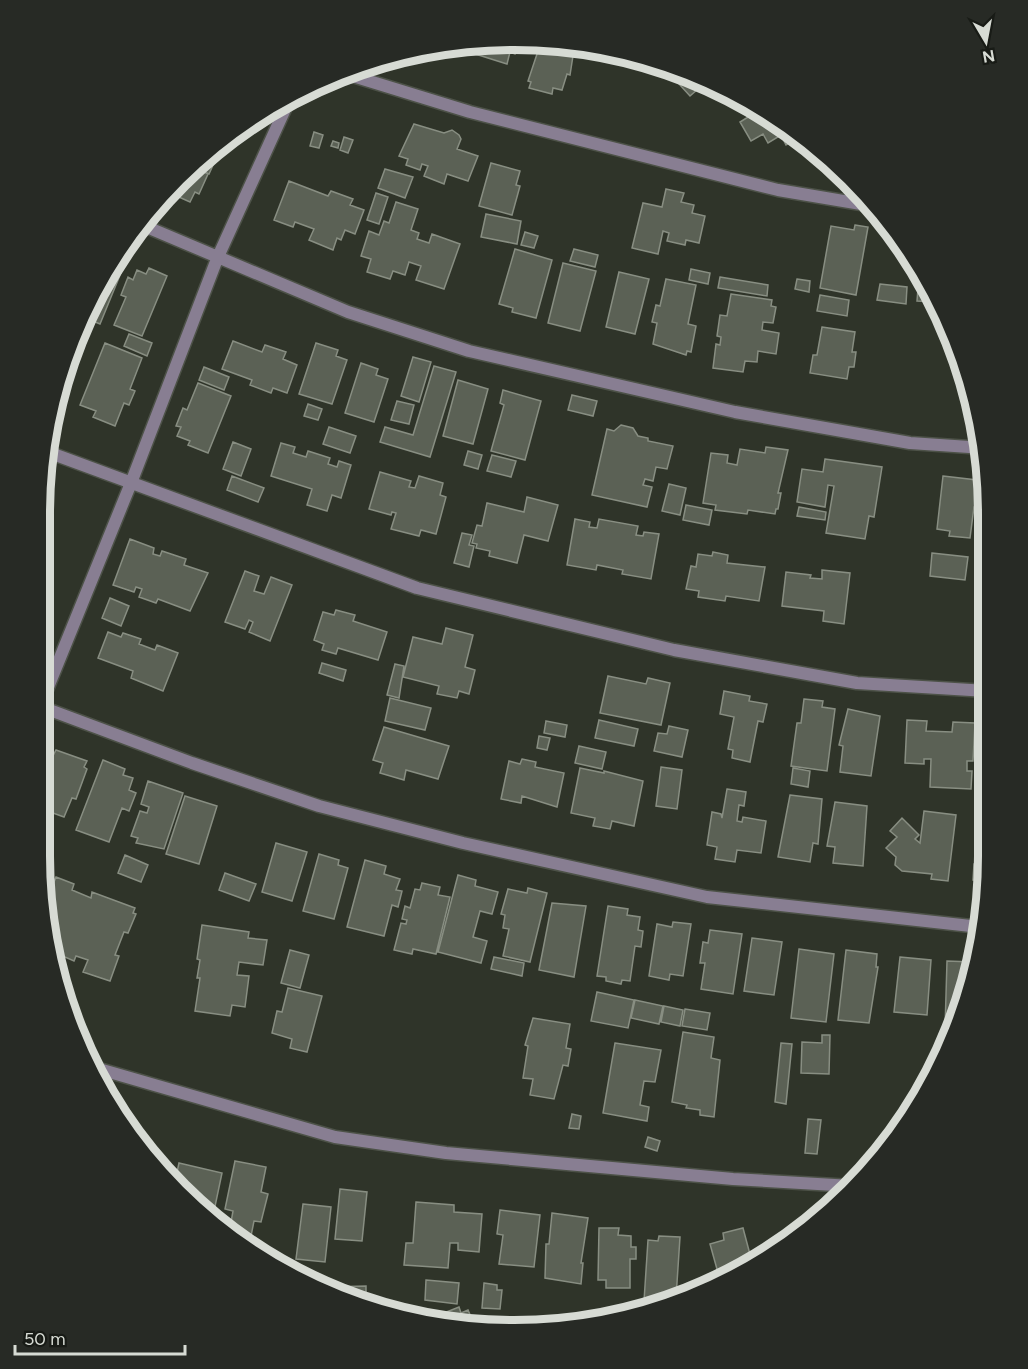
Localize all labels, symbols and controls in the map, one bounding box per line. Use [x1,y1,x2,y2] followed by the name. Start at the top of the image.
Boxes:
[956,12,1016,72] north arrow
[981,46,996,67] text: N
[15,1318,184,1356] scale bar
[24,1328,66,1350] text: 50 m

